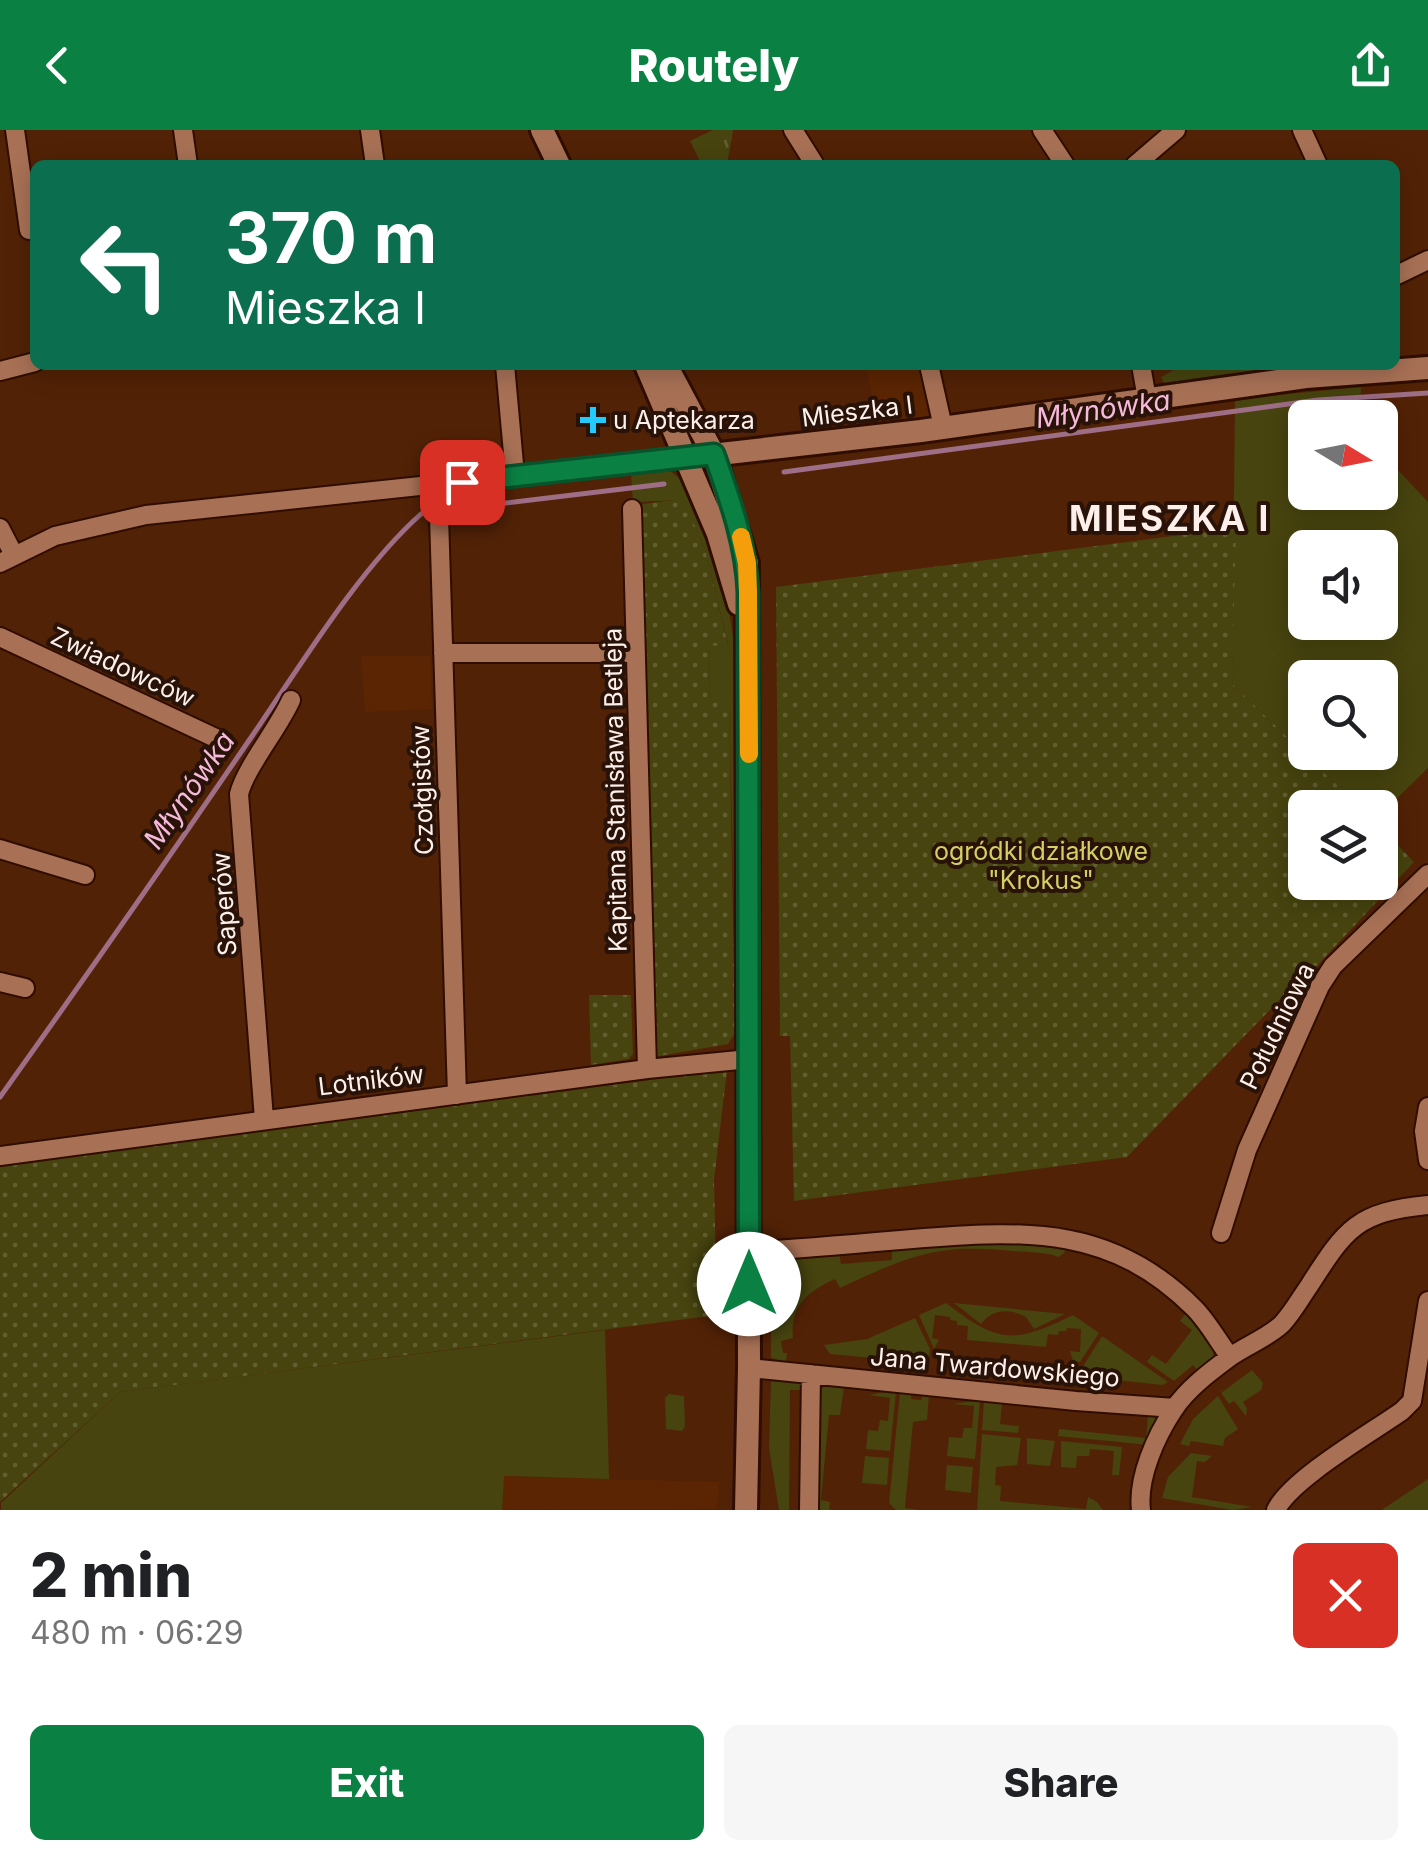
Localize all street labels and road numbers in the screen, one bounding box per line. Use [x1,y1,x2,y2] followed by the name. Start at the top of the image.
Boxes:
[800,389,914,433] street label: Mieszka I
[46,621,200,713] street label: Zwiadowców
[597,628,633,952] street label: Kapitana Stanisława Betleja
[405,724,439,856] street label: Czołgistów
[205,851,243,957] street label: Saperów
[1234,958,1320,1094] street label: Południowa
[316,1059,426,1101] street label: Lotników
[869,1341,1121,1393] street label: Jana Twardowskiego

